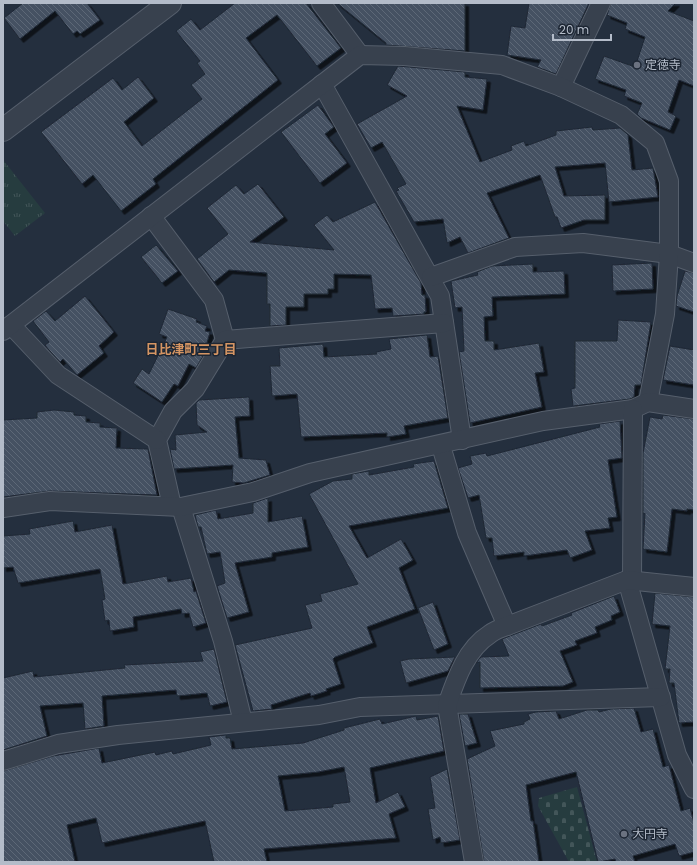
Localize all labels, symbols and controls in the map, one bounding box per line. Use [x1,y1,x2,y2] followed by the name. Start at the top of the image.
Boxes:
[553,16,611,42] scale bar
[559,21,589,38] text: 20 m
[645,56,681,73] place label: 定徳寺
[632,60,642,70] marker: 定徳寺
[145,340,237,359] district label: 日比津町三丁目
[632,825,668,842] place label: 大円寺
[619,829,629,839] marker: 大円寺

